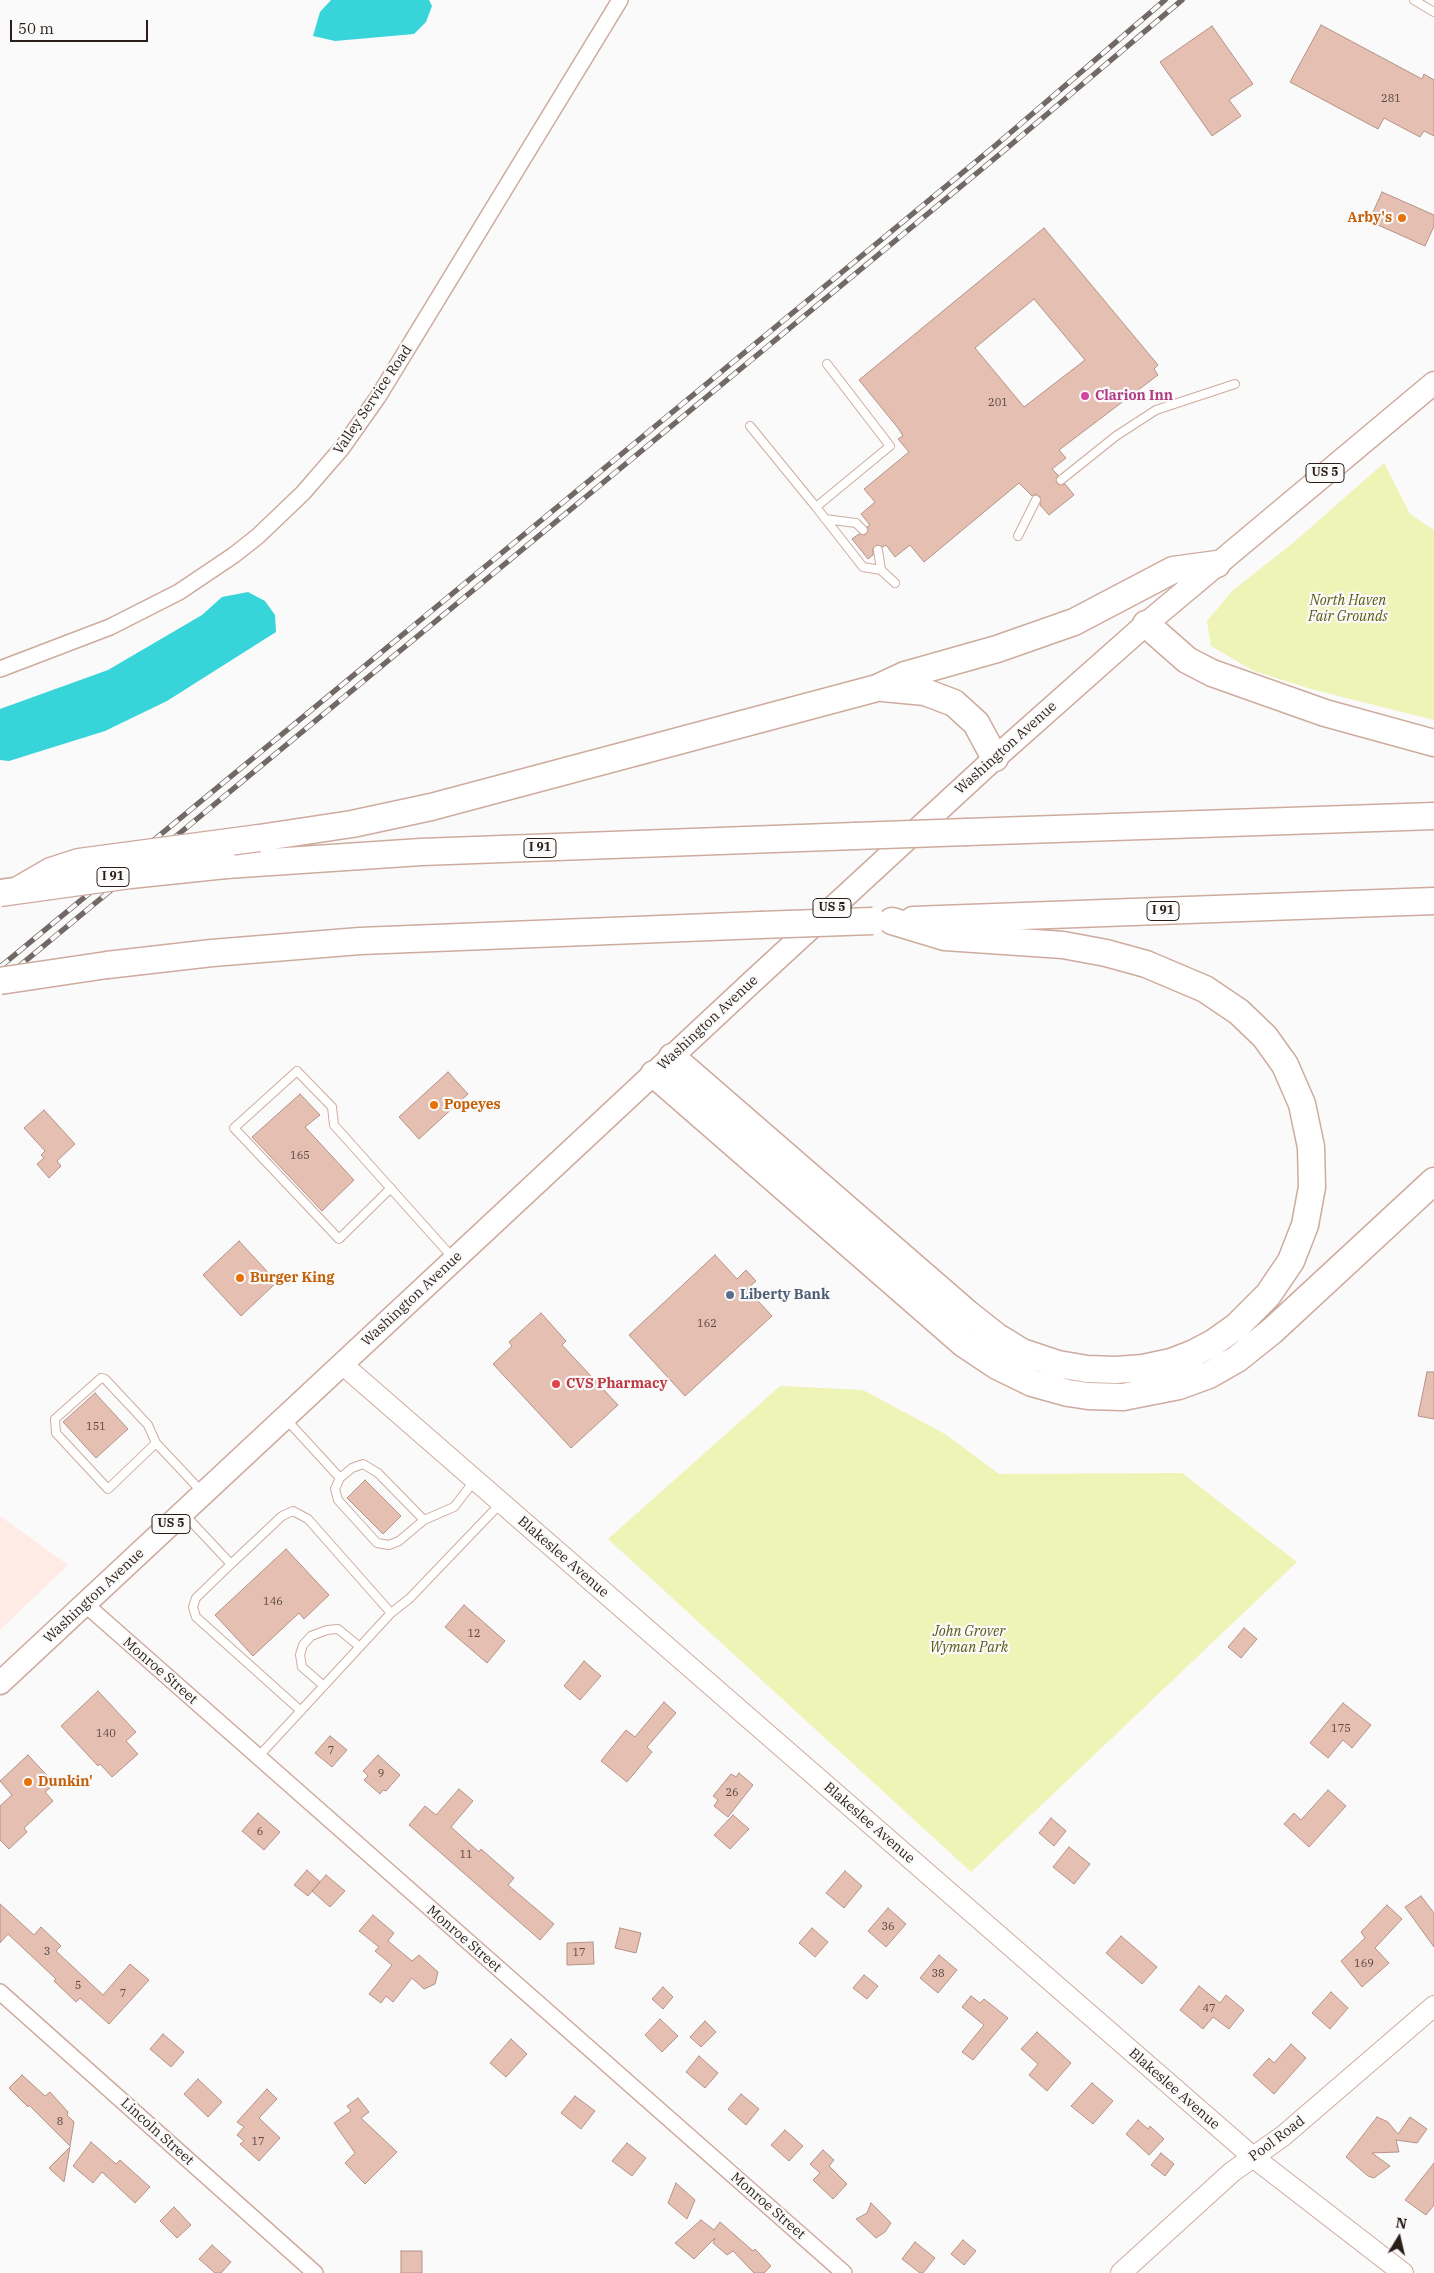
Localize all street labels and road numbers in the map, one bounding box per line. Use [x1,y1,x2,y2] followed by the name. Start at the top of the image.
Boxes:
[330,342,416,458] street label: Valley Service Road
[1306,463,1344,482] road number: US 5
[952,698,1060,798] street label: Washington Avenue
[524,838,556,858] road number: I 91
[97,868,129,886] road number: I 91
[813,898,851,918] road number: US 5
[1147,901,1179,920] road number: I 91
[654,972,762,1074] street label: Washington Avenue
[358,1248,466,1350] street label: Washington Avenue
[514,1513,612,1601] street label: Blakeslee Avenue
[152,1515,190,1534] road number: US 5
[40,1545,148,1647] street label: Washington Avenue
[119,1634,201,1708] street label: Monroe Street
[820,1779,918,1867] street label: Blakeslee Avenue
[423,1902,505,1976] street label: Monroe Street
[1125,2045,1223,2133] street label: Blakeslee Avenue
[117,2095,197,2169] street label: Lincoln Street
[1246,2113,1308,2165] street label: Pool Road
[727,2169,809,2243] street label: Monroe Street

